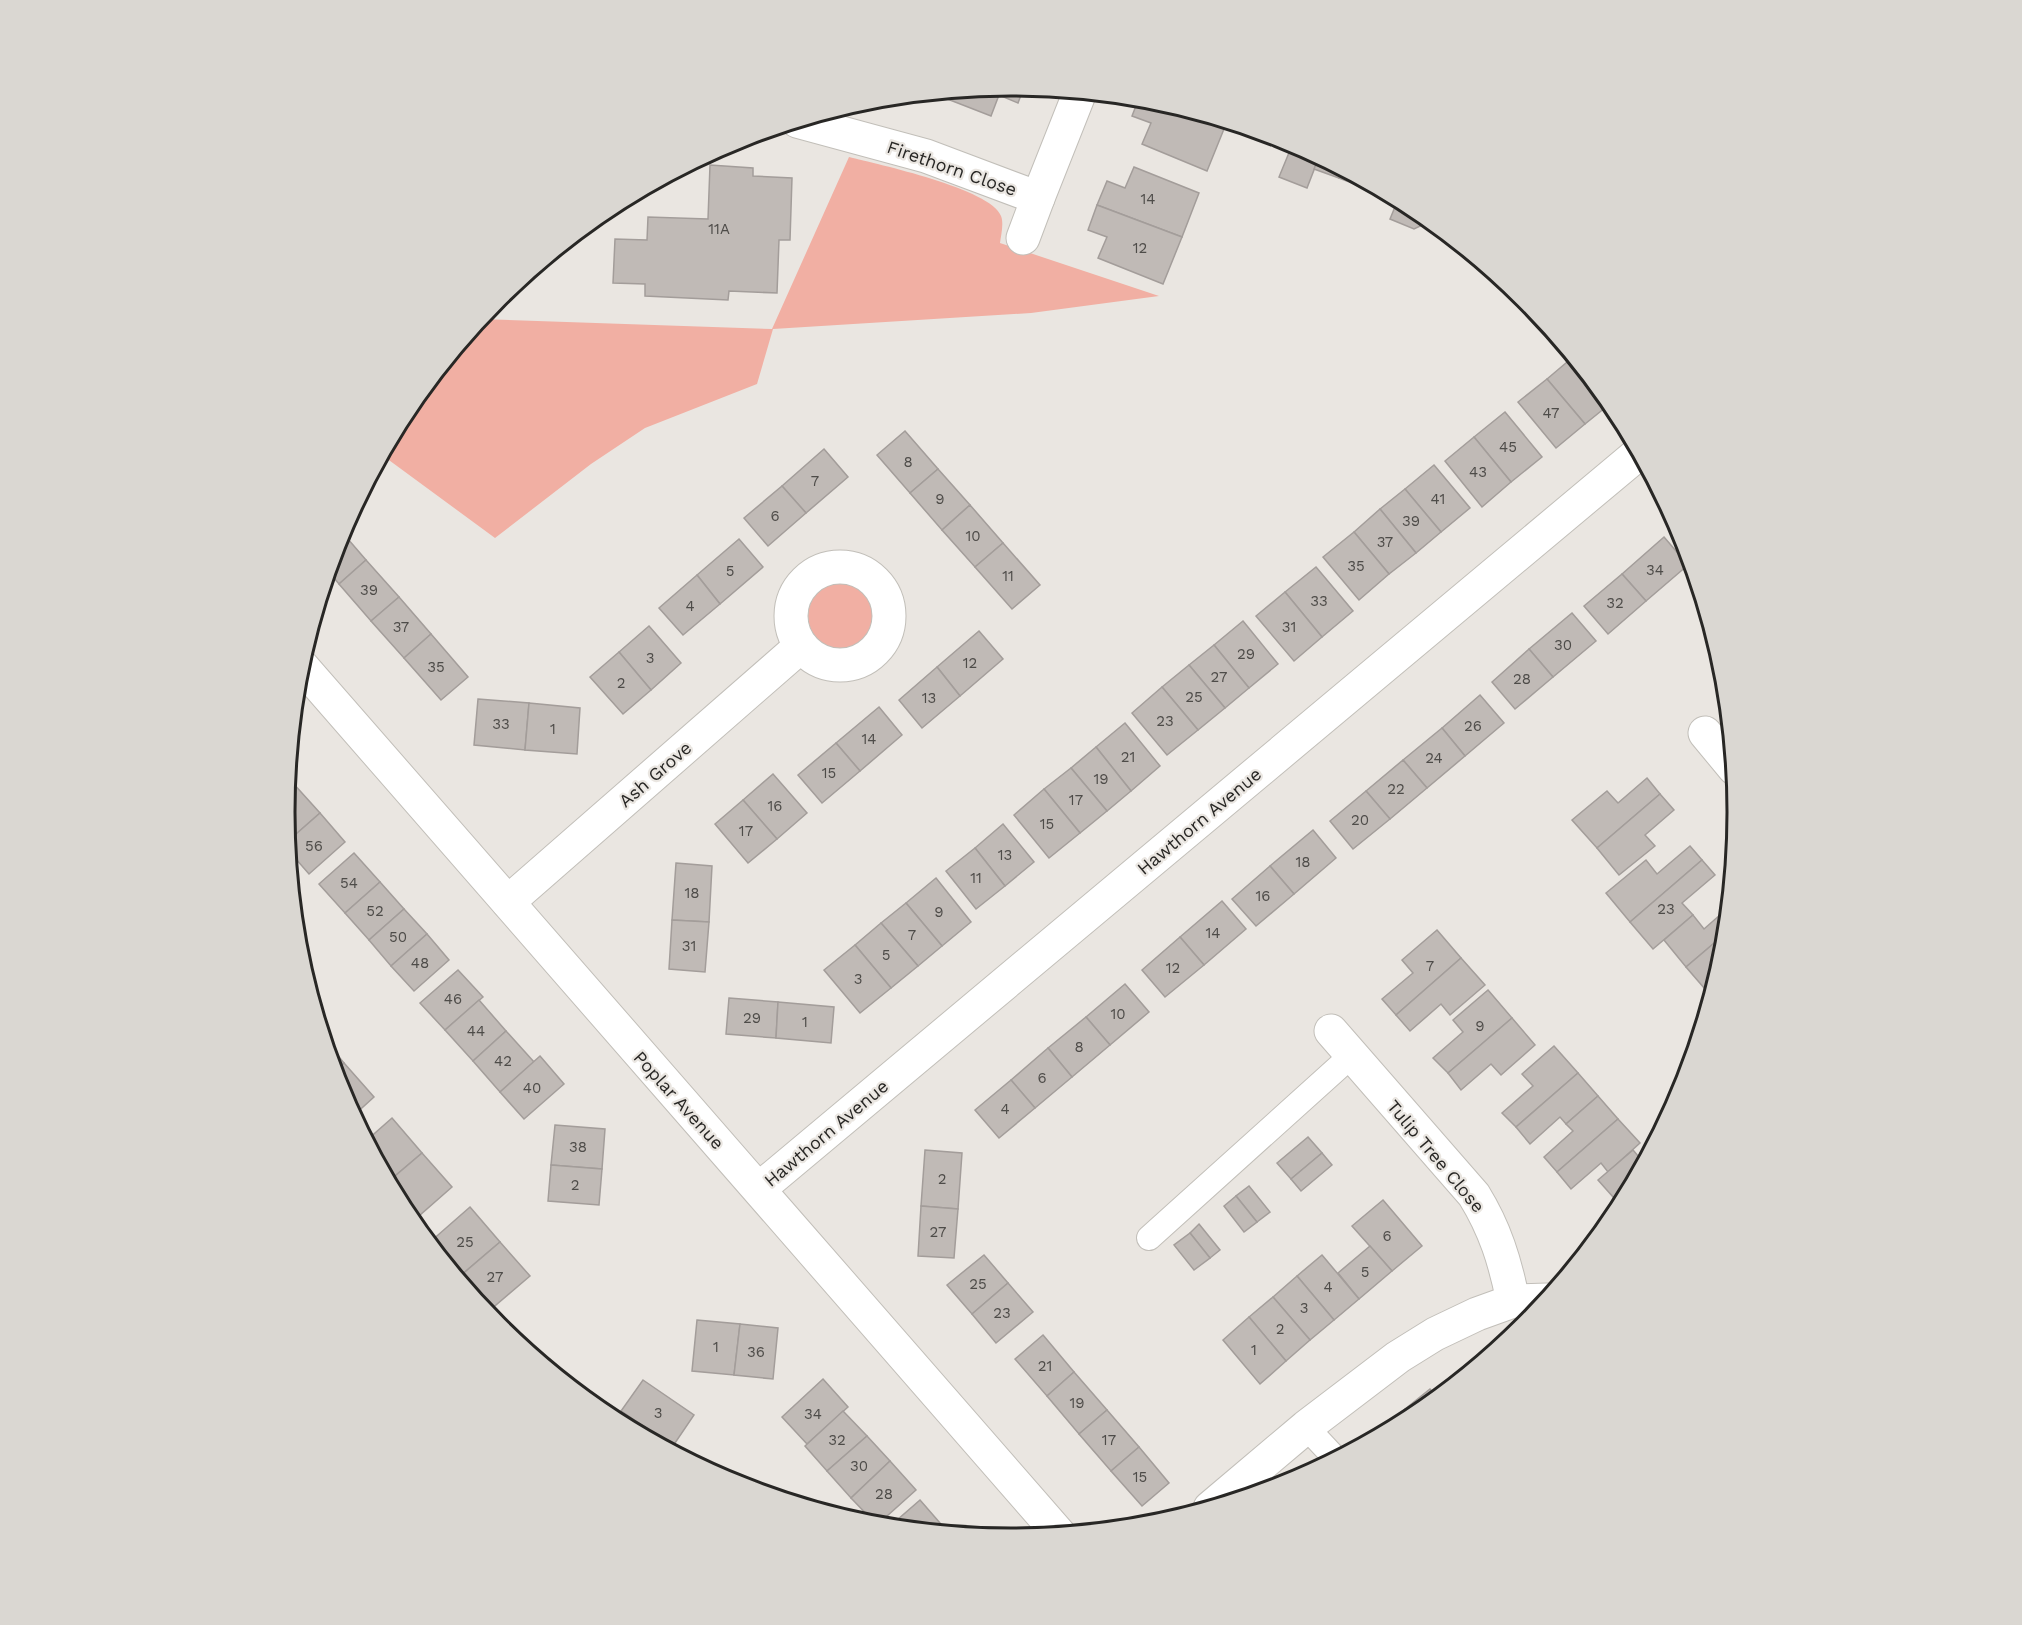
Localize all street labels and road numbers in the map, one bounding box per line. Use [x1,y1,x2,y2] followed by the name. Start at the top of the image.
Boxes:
[884,136,1020,200] street label: Firethorn Close
[614,737,696,811] street label: Ash Grove
[1133,763,1265,879] street label: Hawthorn Avenue
[630,1047,728,1153] street label: Poplar Avenue
[760,1075,892,1191] street label: Hawthorn Avenue
[1383,1096,1489,1216] street label: Tulip Tree Close

